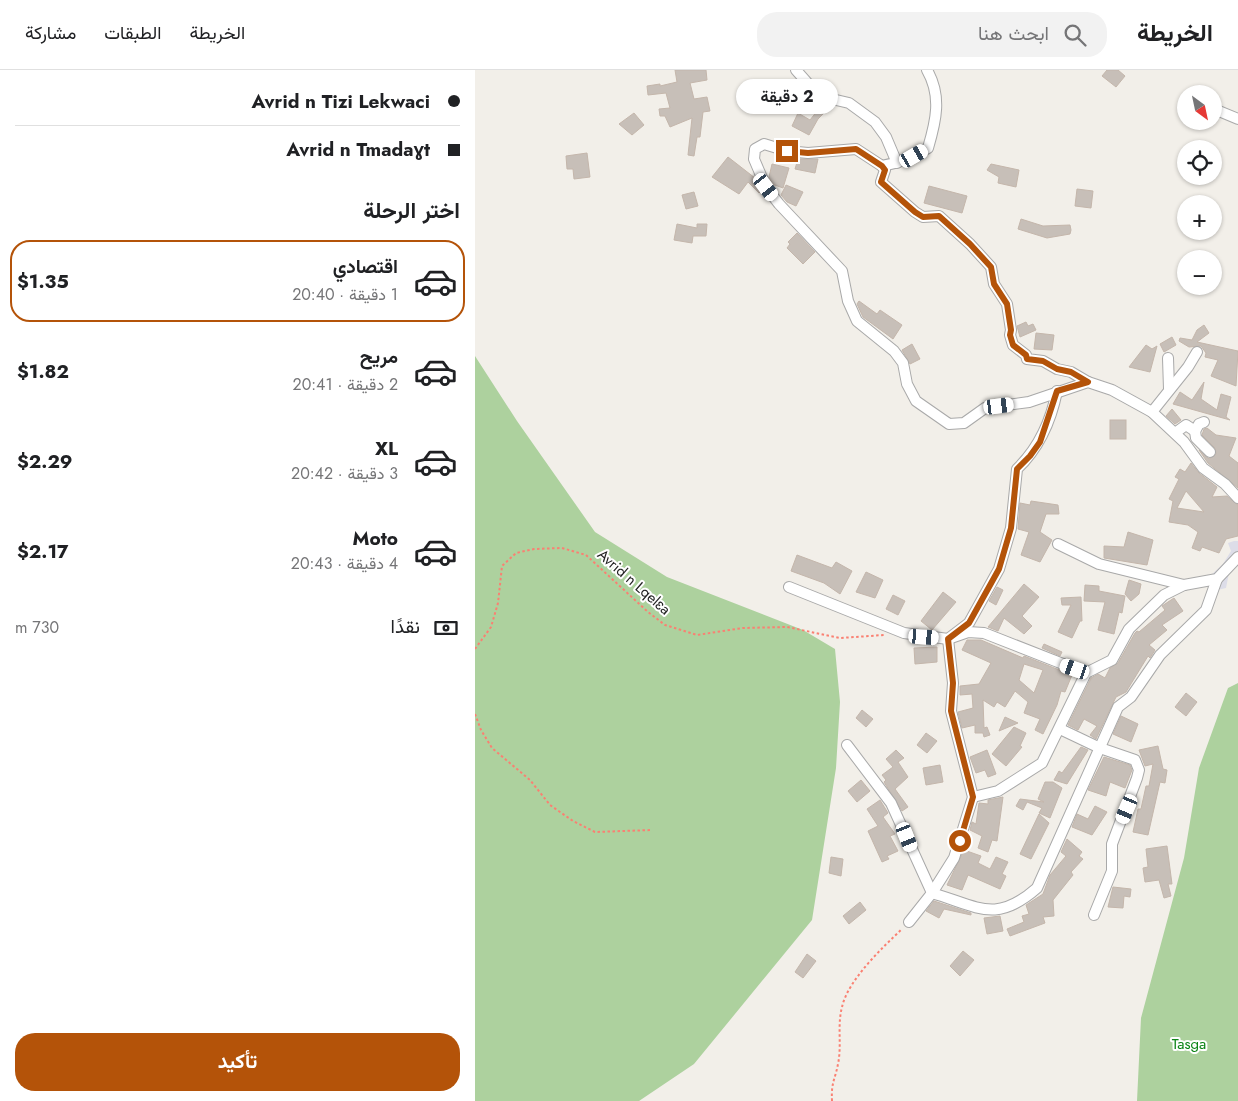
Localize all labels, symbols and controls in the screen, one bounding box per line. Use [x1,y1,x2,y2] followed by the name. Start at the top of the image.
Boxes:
[757,12,1107,57] search box
[1137,15,1213,50] text: الخريطة
[25,20,76,46] text: مشاركة
[104,20,161,46] text: الطبقات
[189,20,245,46] text: الخريطة
[978,20,1049,47] text: ابحث هنا
[1061,21,1089,49] icon: search
[736,78,838,114] callout: 2 دقيقة
[760,85,814,108] text: 2 دقيقة
[1177,85,1223,130] north arrow
[1177,85,1222,295] map controls
[252,88,430,115] text: Avrid n Tizi Lekwaci
[286,136,430,163] text: Avrid n Tmadaɣt
[776,140,798,162] route end
[1177,140,1222,185] button: locate
[897,142,930,170] car
[750,171,781,203] car
[363,194,460,226] text: اختر الرحلة
[1177,195,1222,240] button: +
[1177,250,1222,295] button: −
[333,253,398,280] text: اقتصادي
[413,259,458,304] icon: car
[17,268,69,295] text: $1.35
[292,283,398,306] text: 1 دقيقة · 20:40
[360,343,398,370] text: مريح
[413,349,458,394] icon: car
[17,358,69,385] text: $1.82
[293,373,398,396] text: 2 دقيقة · 20:41
[983,397,1014,415] car
[375,435,398,462] text: XL
[413,439,458,484] icon: car
[17,448,73,475] text: $2.29
[291,462,398,485] text: 3 دقيقة · 20:42
[353,525,398,552] text: Moto
[413,529,458,574] icon: car
[17,538,69,565] text: $2.17
[593,544,675,620] street label: Avrid n Lqelɛa
[291,552,398,575] text: 4 دقيقة · 20:43
[391,613,420,640] text: نقدًا
[432,614,460,642] icon: cash
[15,616,59,639] text: 730 m
[908,628,939,646] car
[1058,657,1091,681] car
[1114,792,1139,826] car
[894,820,919,854] car
[949,830,971,852] route start
[15,1033,460,1091] button: تأكيد
[1172,1033,1206,1055] park label: Tasga

